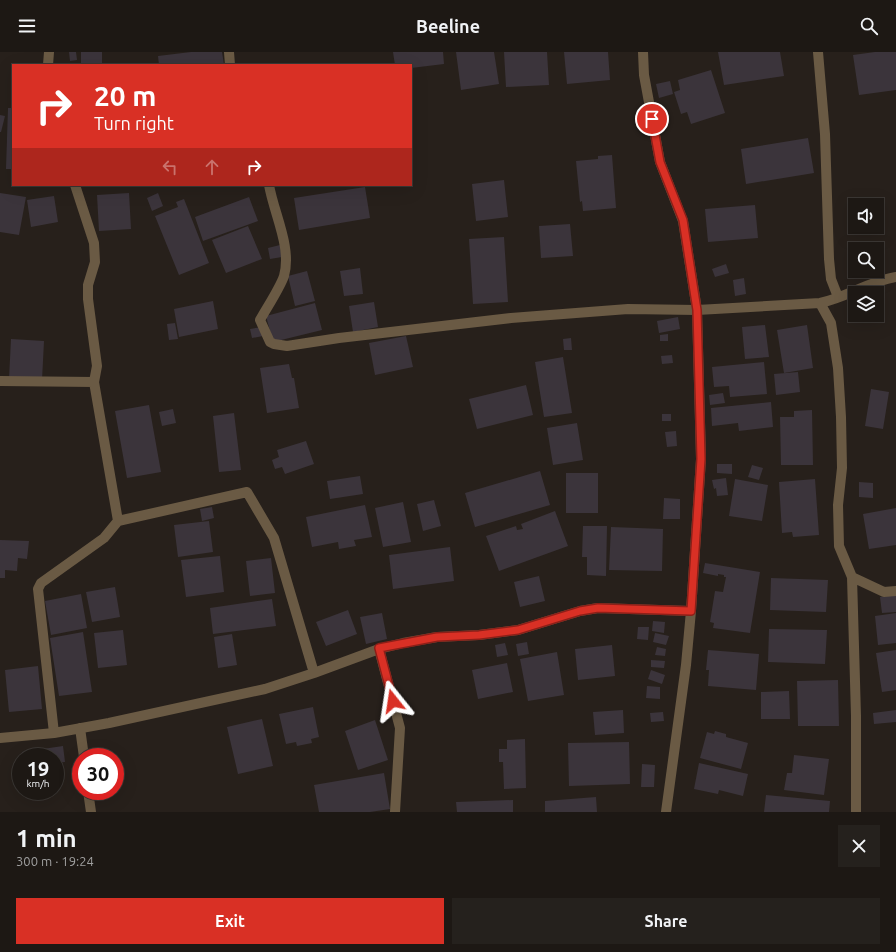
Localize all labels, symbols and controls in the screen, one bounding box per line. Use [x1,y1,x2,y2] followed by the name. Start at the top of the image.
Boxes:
[16,15,38,37] icon: menu
[858,15,880,37] icon: search
[416,16,480,36] text: Beeline
[28,80,80,132] icon: right
[94,80,156,111] text: 20 m
[635,102,669,136] pin
[641,108,663,130] icon: arrive
[94,113,174,133] text: Turn right
[159,156,181,178] icon: left
[201,156,223,178] icon: ahead
[243,156,265,178] icon: right
[848,198,884,322] map controls
[848,198,884,234] button: sound
[848,242,884,278] button: search
[848,286,884,322] button: layers
[372,680,414,722] position arrow
[72,748,124,800] speed limit sign: 30
[27,757,49,780] text: 19
[26,778,50,789] text: km/h
[16,825,77,852] text: 1 min
[838,825,880,867] button: close
[16,854,94,868] text: 300 m · 19:24
[16,898,444,944] button: Exit
[452,898,880,944] button: Share

